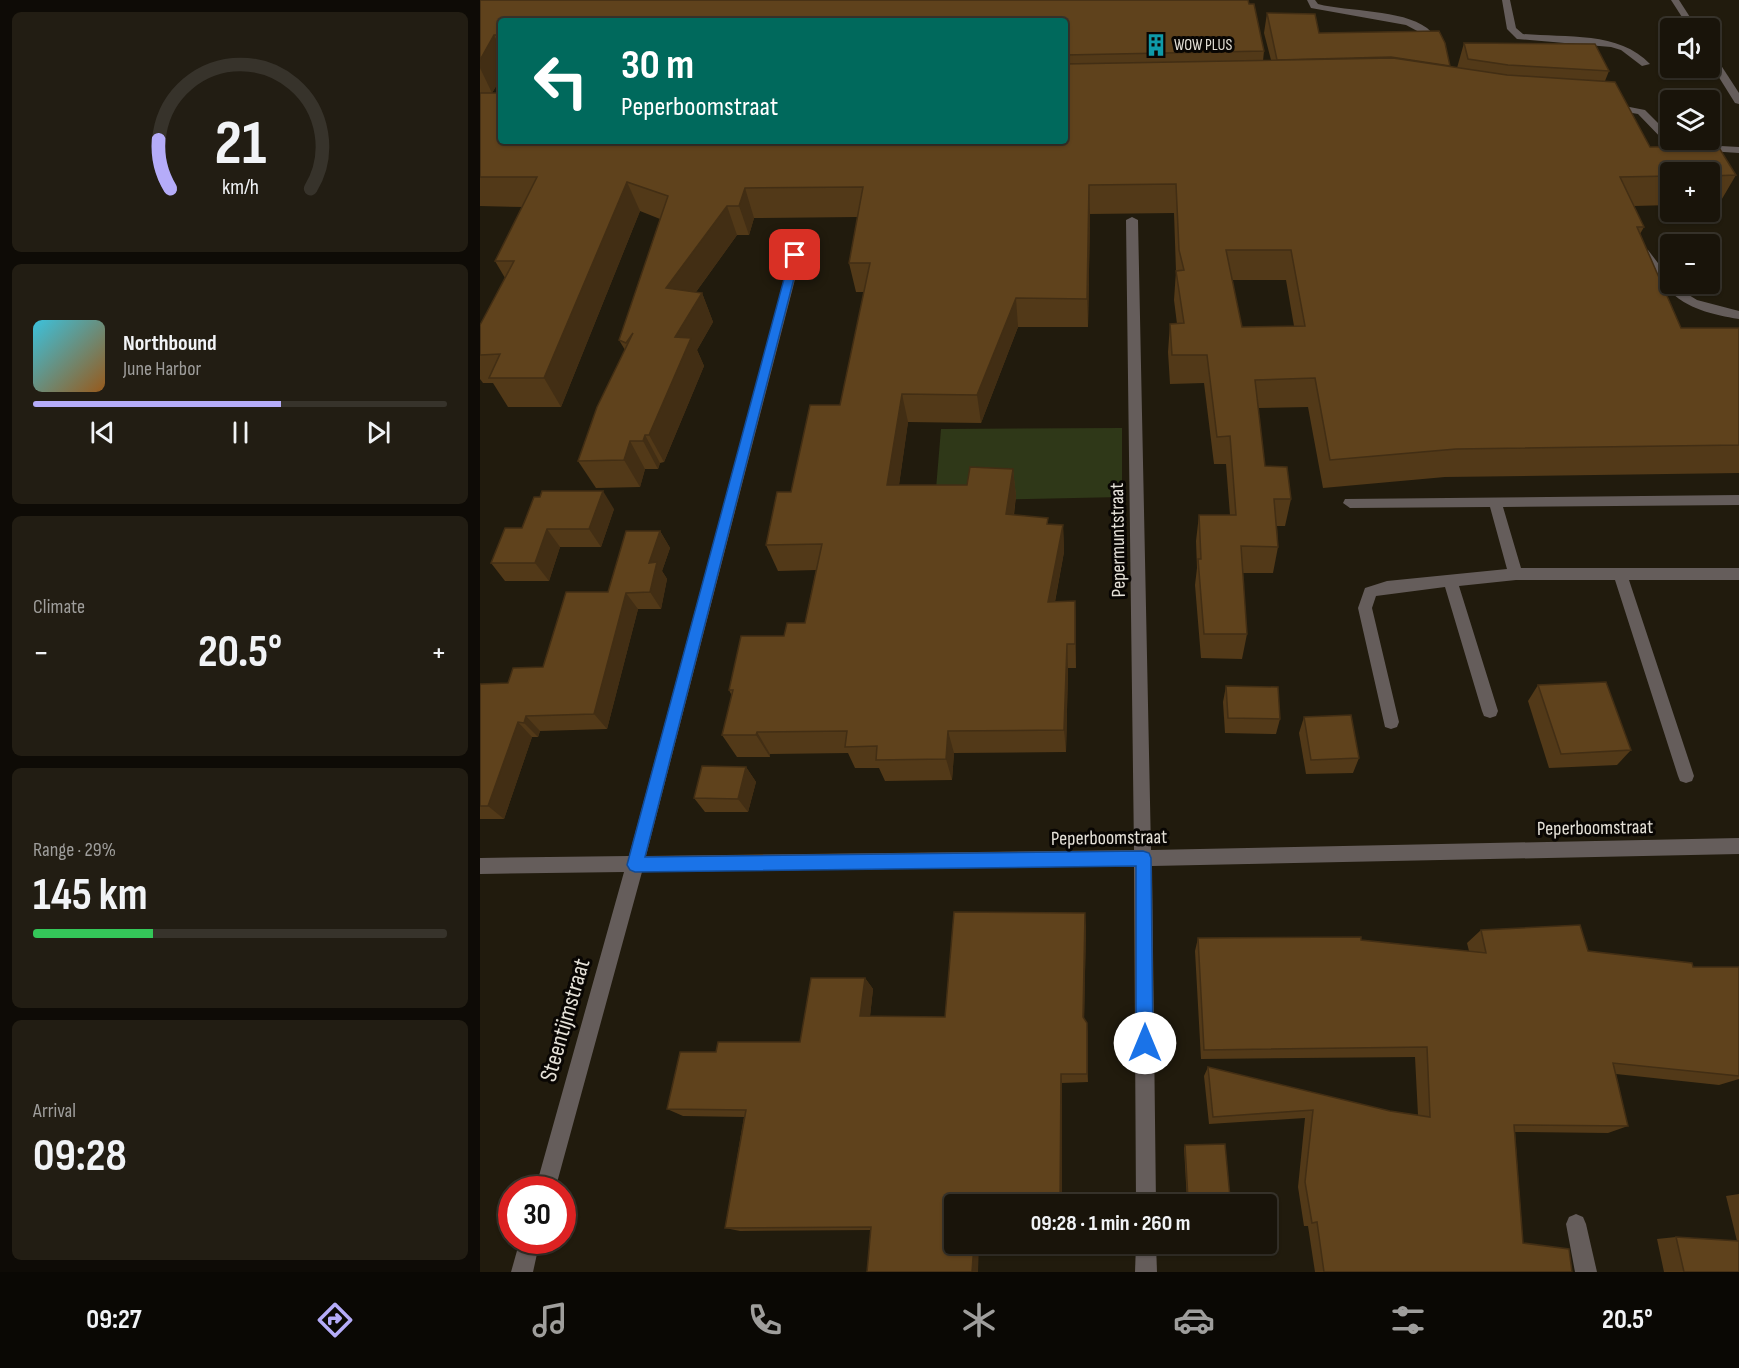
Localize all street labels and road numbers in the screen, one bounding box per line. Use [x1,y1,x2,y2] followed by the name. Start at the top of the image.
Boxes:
[1105,482,1131,598] street label: Pepermuntstraat
[1537,815,1653,841] street label: Peperboomstraat
[1051,825,1167,851] street label: Peperboomstraat
[534,955,596,1085] street label: Steentijmstraat

